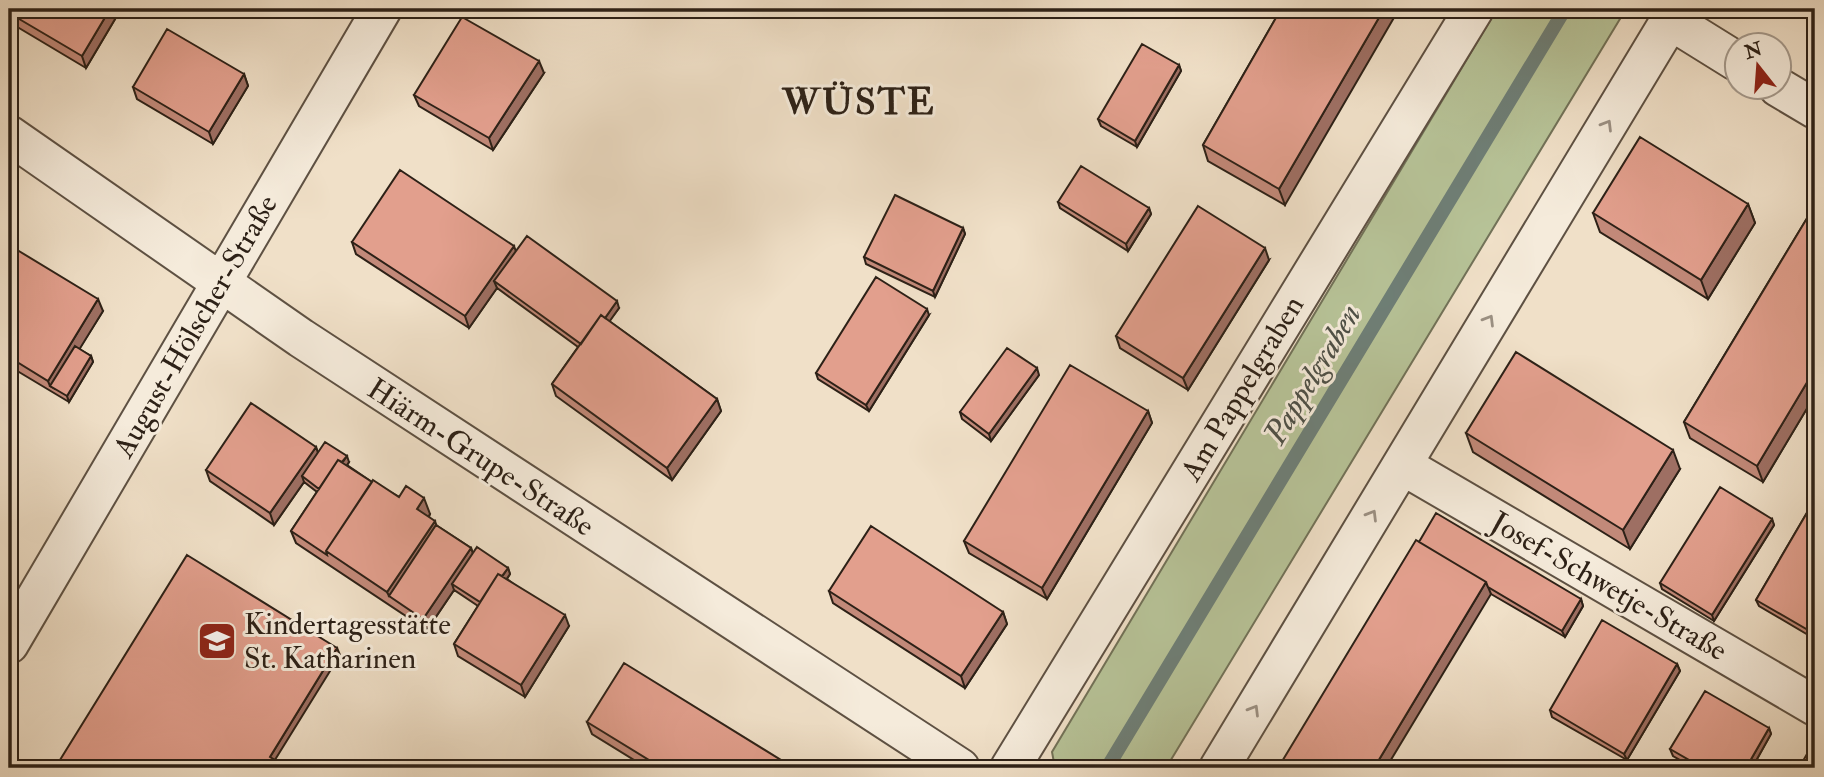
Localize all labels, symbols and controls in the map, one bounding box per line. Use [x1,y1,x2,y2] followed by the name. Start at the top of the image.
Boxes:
[1722,32,1792,102] north arrow
[1741,36,1766,65] text: N
[781,79,936,126] district label: WÜSTE
[1598,120,1611,133] one-way arrow
[105,188,286,465] street label: August-Hölscher-Straße
[1172,289,1312,488] street label: Am Pappelgraben
[1255,297,1370,453] water label: Pappelgraben
[1481,315,1494,328] one-way arrow
[360,370,601,545] street label: Hiärm-Grupe-Straße
[1483,503,1734,669] street label: Josef-Schwetje-Straße
[1363,509,1376,522] one-way arrow
[244,606,451,677] place label: Kindertagesstätte St. Katharinen
[196,620,238,662] school or university icon: Kindertagesstätte St. Katharinen
[1246,704,1259,717] one-way arrow

